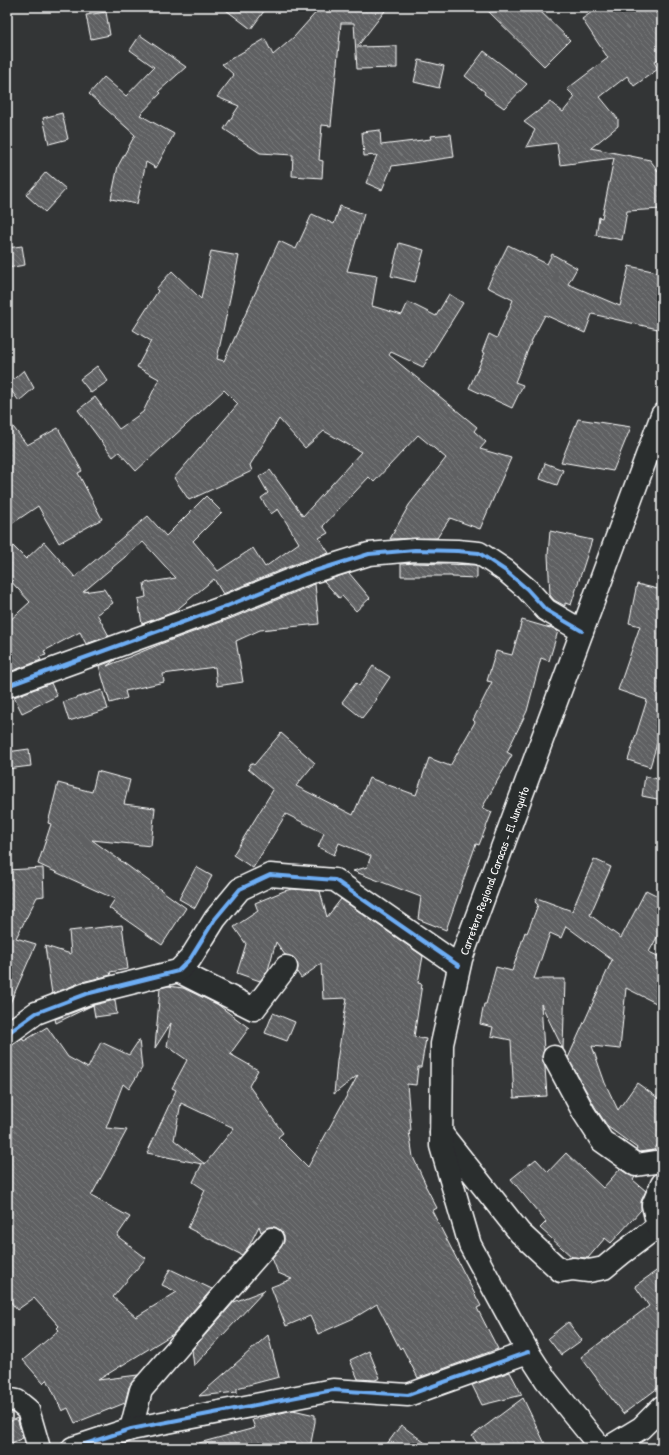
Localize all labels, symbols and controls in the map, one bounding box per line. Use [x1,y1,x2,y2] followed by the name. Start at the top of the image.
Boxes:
[455,784,533,957] street label: Carretera Regional Caracas - El Junquito

